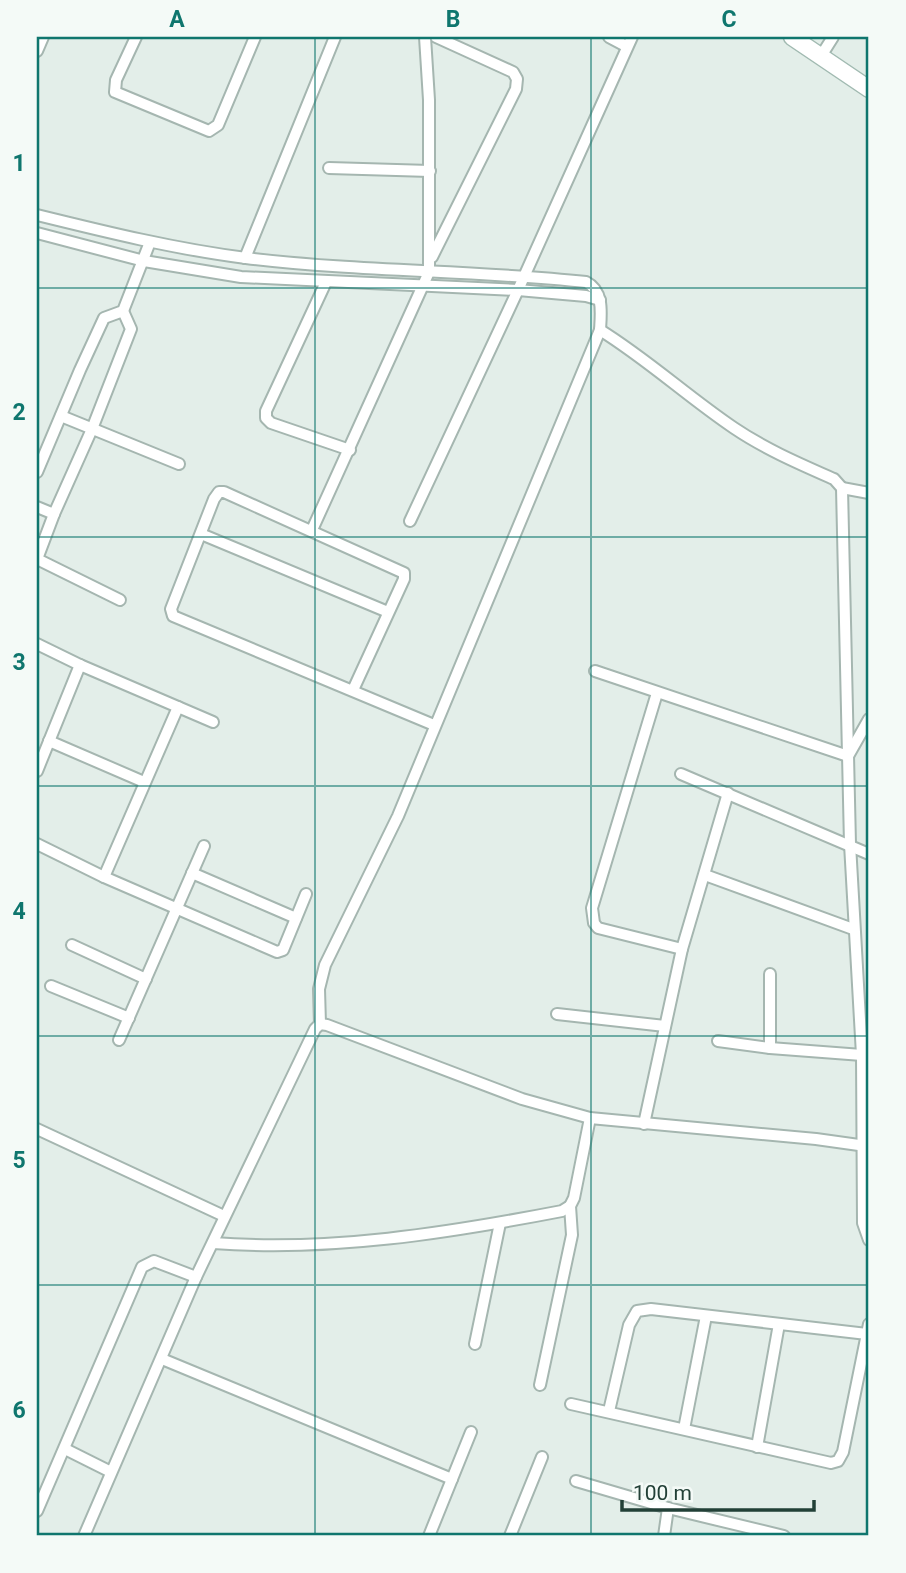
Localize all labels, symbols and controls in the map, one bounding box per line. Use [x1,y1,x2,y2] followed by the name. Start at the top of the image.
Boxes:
[169,6,185,33] text: A
[446,6,460,33] text: B
[721,6,737,33] text: C
[12,150,26,177] text: 1
[12,399,26,426] text: 2
[12,649,26,676] text: 3
[12,898,26,925] text: 4
[12,1147,26,1174] text: 5
[12,1397,26,1424] text: 6
[622,1468,815,1512] scale bar
[633,1481,692,1505] text: 100 m

